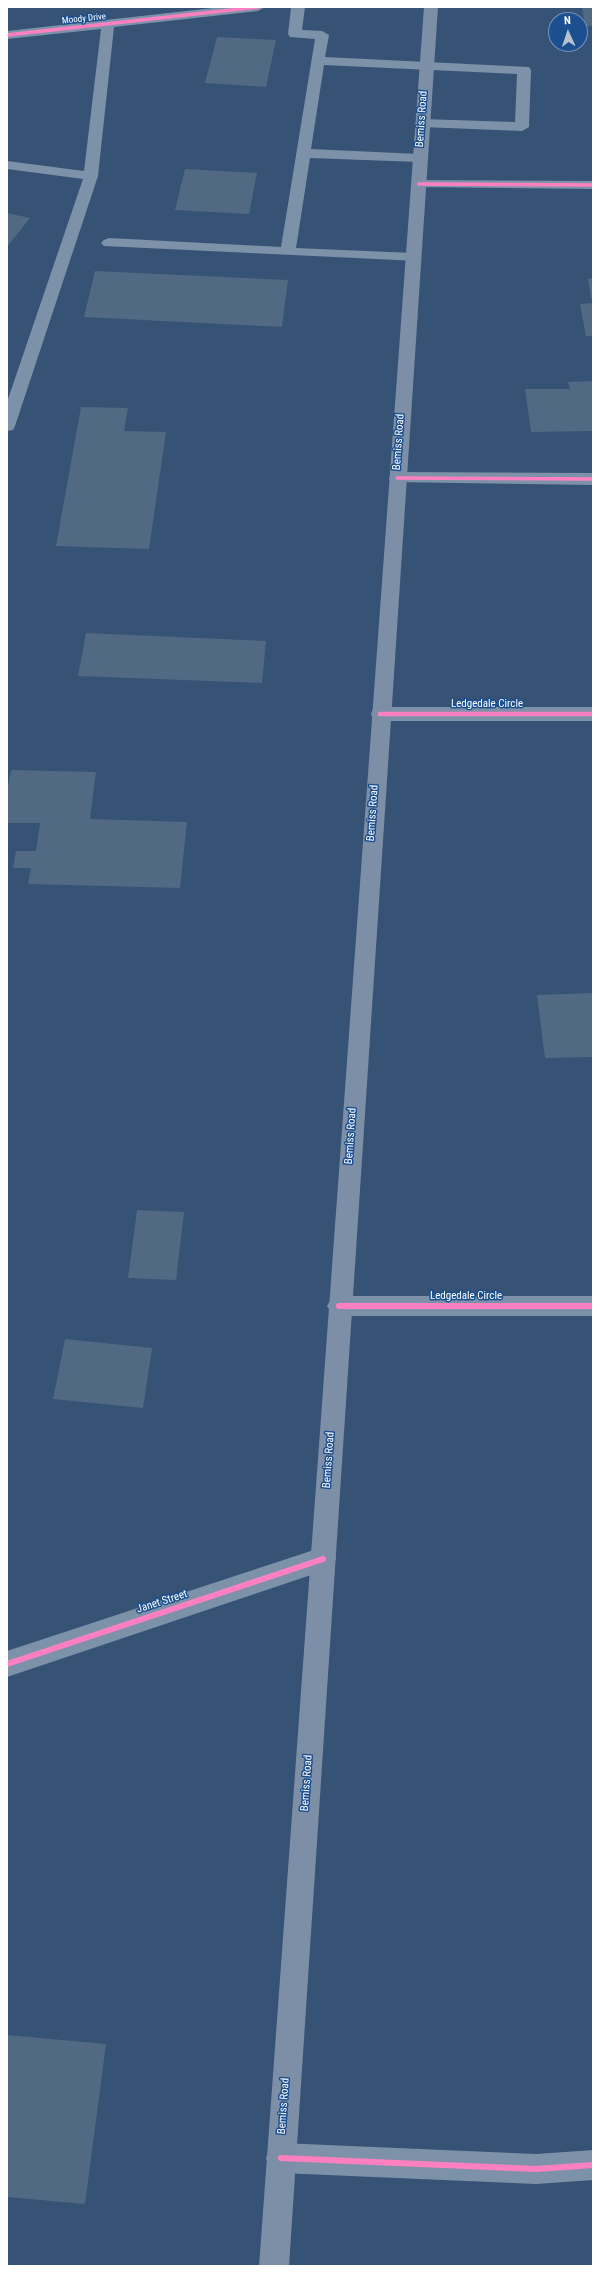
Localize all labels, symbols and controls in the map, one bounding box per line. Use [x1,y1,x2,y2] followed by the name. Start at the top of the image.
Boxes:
[62,11,106,27] street label: Moody Drive
[548,12,588,52] north arrow
[564,14,571,27] text: N
[413,90,431,148] street label: Bemiss Road
[390,413,408,471] street label: Bemiss Road
[451,697,523,711] street label: Ledgedale Circle
[364,784,382,842] street label: Bemiss Road
[342,1107,360,1165] street label: Bemiss Road
[430,1289,502,1303] street label: Ledgedale Circle
[320,1431,338,1489] street label: Bemiss Road
[135,1588,189,1616] street label: Janet Street
[298,1754,316,1812] street label: Bemiss Road
[275,2077,293,2135] street label: Bemiss Road

